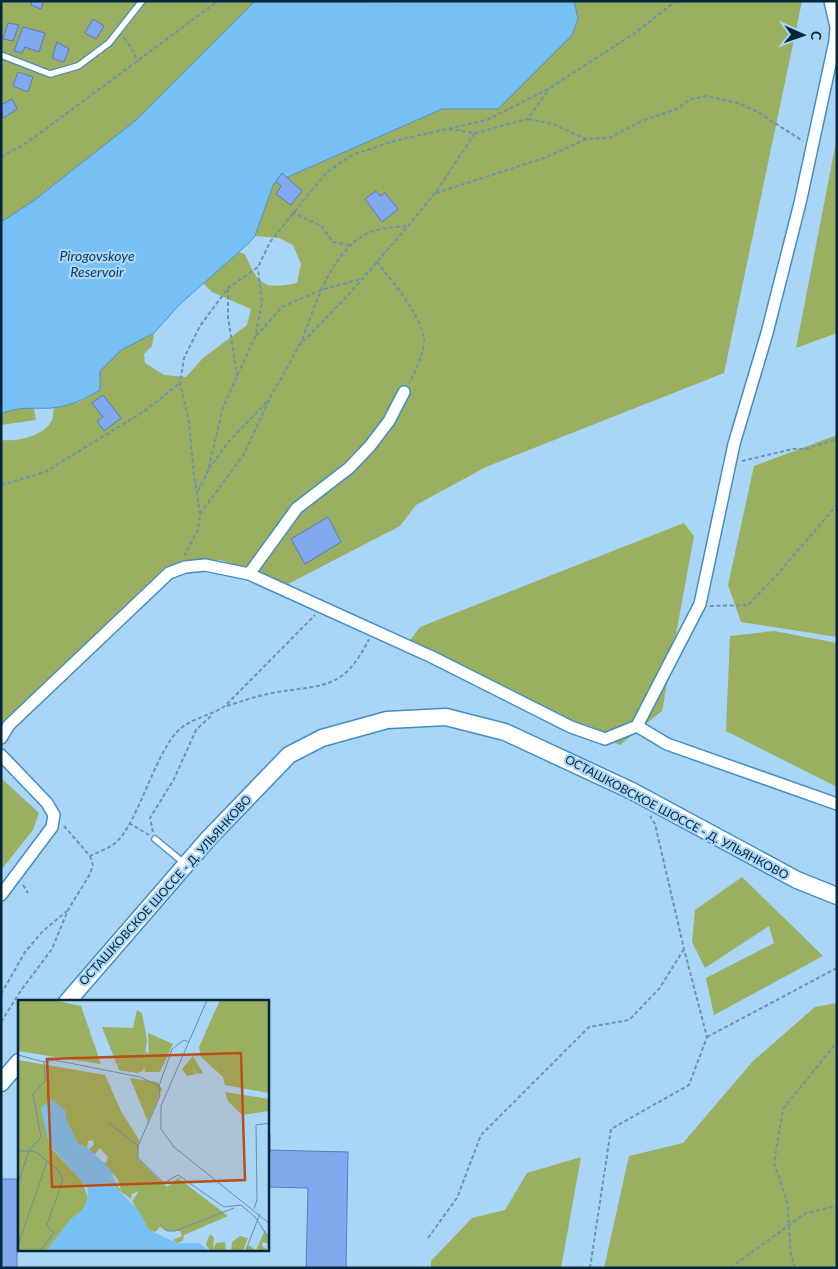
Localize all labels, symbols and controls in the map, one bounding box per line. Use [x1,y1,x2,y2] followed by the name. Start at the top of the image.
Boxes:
[778,10,828,60] north arrow
[808,31,825,41] text: С
[59,247,135,280] water label: Pirogovskoye Reservoir
[563,751,792,883] street label: ОСТАШКОВСКОЕ ШОССЕ - Д. УЛЬЯНКОВО
[75,791,255,988] street label: ОСТАШКОВСКОЕ ШОССЕ - Д. УЛЬЯНКОВО
[18,1000,269,1252] inset map

